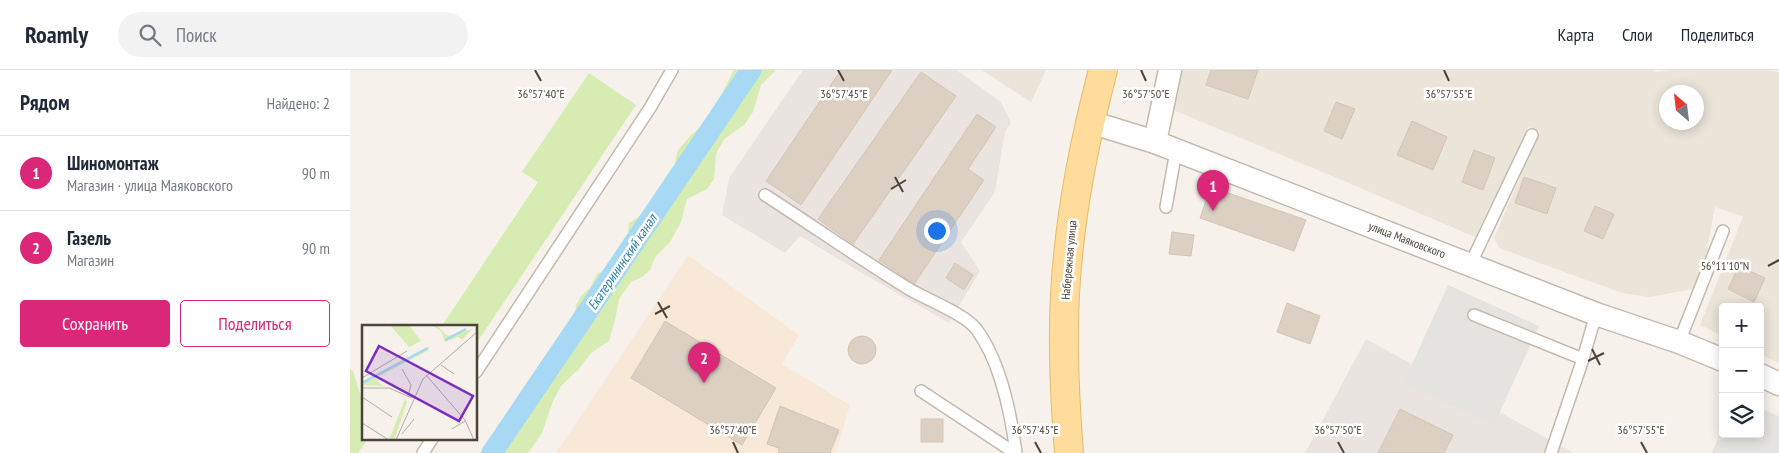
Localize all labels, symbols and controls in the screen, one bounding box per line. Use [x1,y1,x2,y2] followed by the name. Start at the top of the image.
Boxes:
[118,12,468,57] search box
[25,19,88,50] text: Roamly
[136,21,164,49] icon: search
[176,23,217,47] text: Поиск
[1557,23,1594,46] text: Карта
[1622,23,1653,46] text: Слои
[1681,23,1754,46] text: Поделиться
[1659,85,1704,130] north arrow
[517,86,565,101] text: 36°57'40"E
[820,86,868,101] text: 36°57'45"E
[1122,86,1170,101] text: 36°57'50"E
[1425,86,1473,101] text: 36°57'55"E
[20,89,70,116] text: Рядом
[267,93,330,113] text: Найдено: 2
[67,151,159,175] text: Шиномонтаж
[32,163,40,183] text: 1
[302,163,330,183] text: 90 m
[1197,170,1229,211] pin: 1
[67,175,233,195] text: Магазин · улица Маяковского
[583,210,661,313] water label: Екатерининский канал
[924,218,950,244] your location
[1366,218,1448,261] street label: улица Маяковского
[1058,219,1079,300] street label: Набережная улица
[67,226,111,250] text: Газель
[32,238,40,258] text: 2
[302,238,330,258] text: 90 m
[67,250,114,270] text: Магазин
[1701,258,1749,273] text: 56°11'10"N
[20,300,170,347] button: Сохранить
[180,300,330,347] button: Поделиться
[1719,303,1764,438] map controls
[1719,303,1764,348] button: +
[362,325,478,440] inset map
[688,342,720,383] pin: 2
[1719,348,1764,393] button: −
[1719,393,1764,438] button: layers
[709,422,757,437] text: 36°57'40"E
[1011,422,1059,437] text: 36°57'45"E
[1314,422,1362,437] text: 36°57'50"E
[1617,422,1665,437] text: 36°57'55"E

